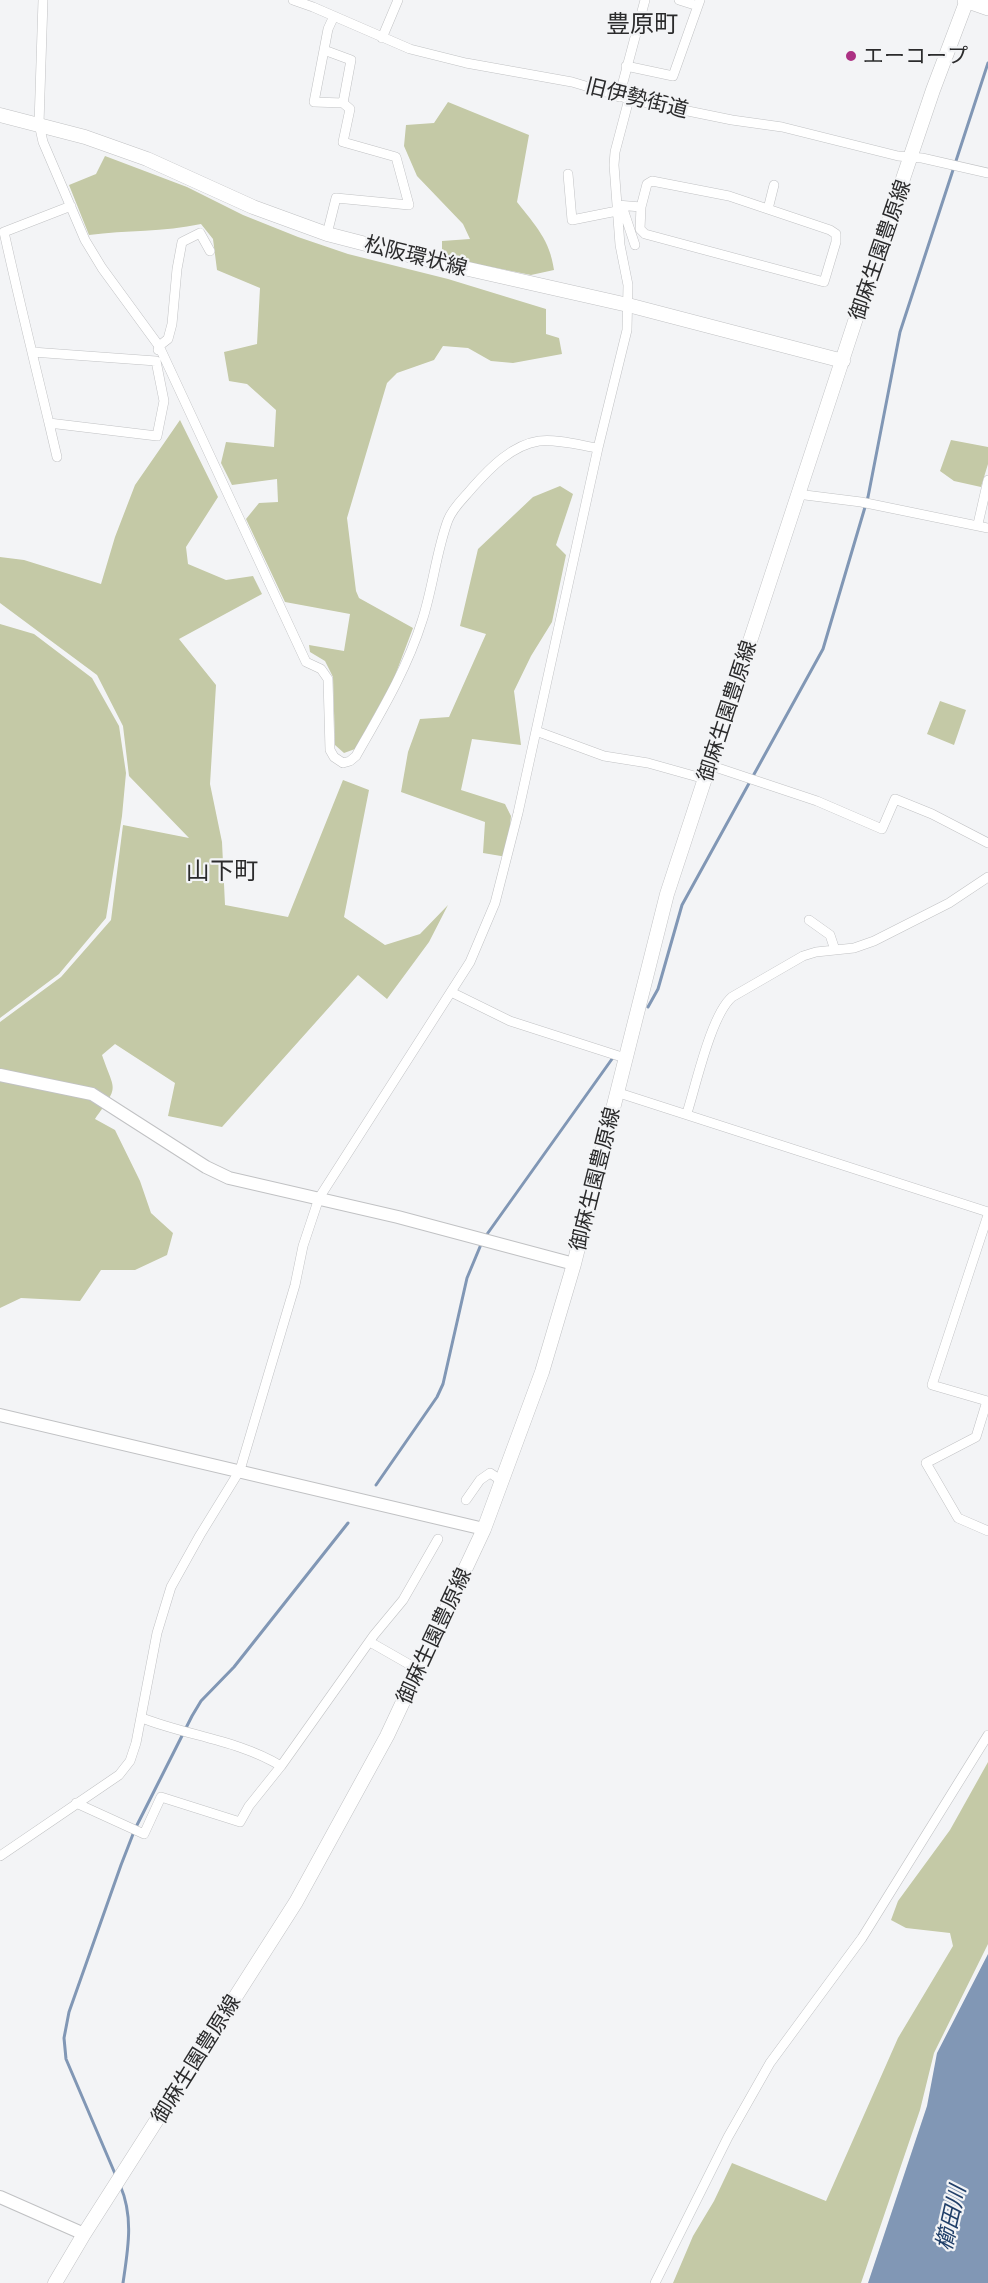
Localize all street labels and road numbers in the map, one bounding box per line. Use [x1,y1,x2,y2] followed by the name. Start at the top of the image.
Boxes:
[583,73,691,123] street label: 旧伊勢街道
[844,176,916,324] street label: 御麻生園豊原線
[362,231,470,281] street label: 松阪環状線
[692,637,762,785] street label: 御麻生園豊原線
[565,1105,625,1253] street label: 御麻生園豊原線
[392,1564,476,1708] street label: 御麻生園豊原線
[146,1990,246,2128] street label: 御麻生園豊原線

